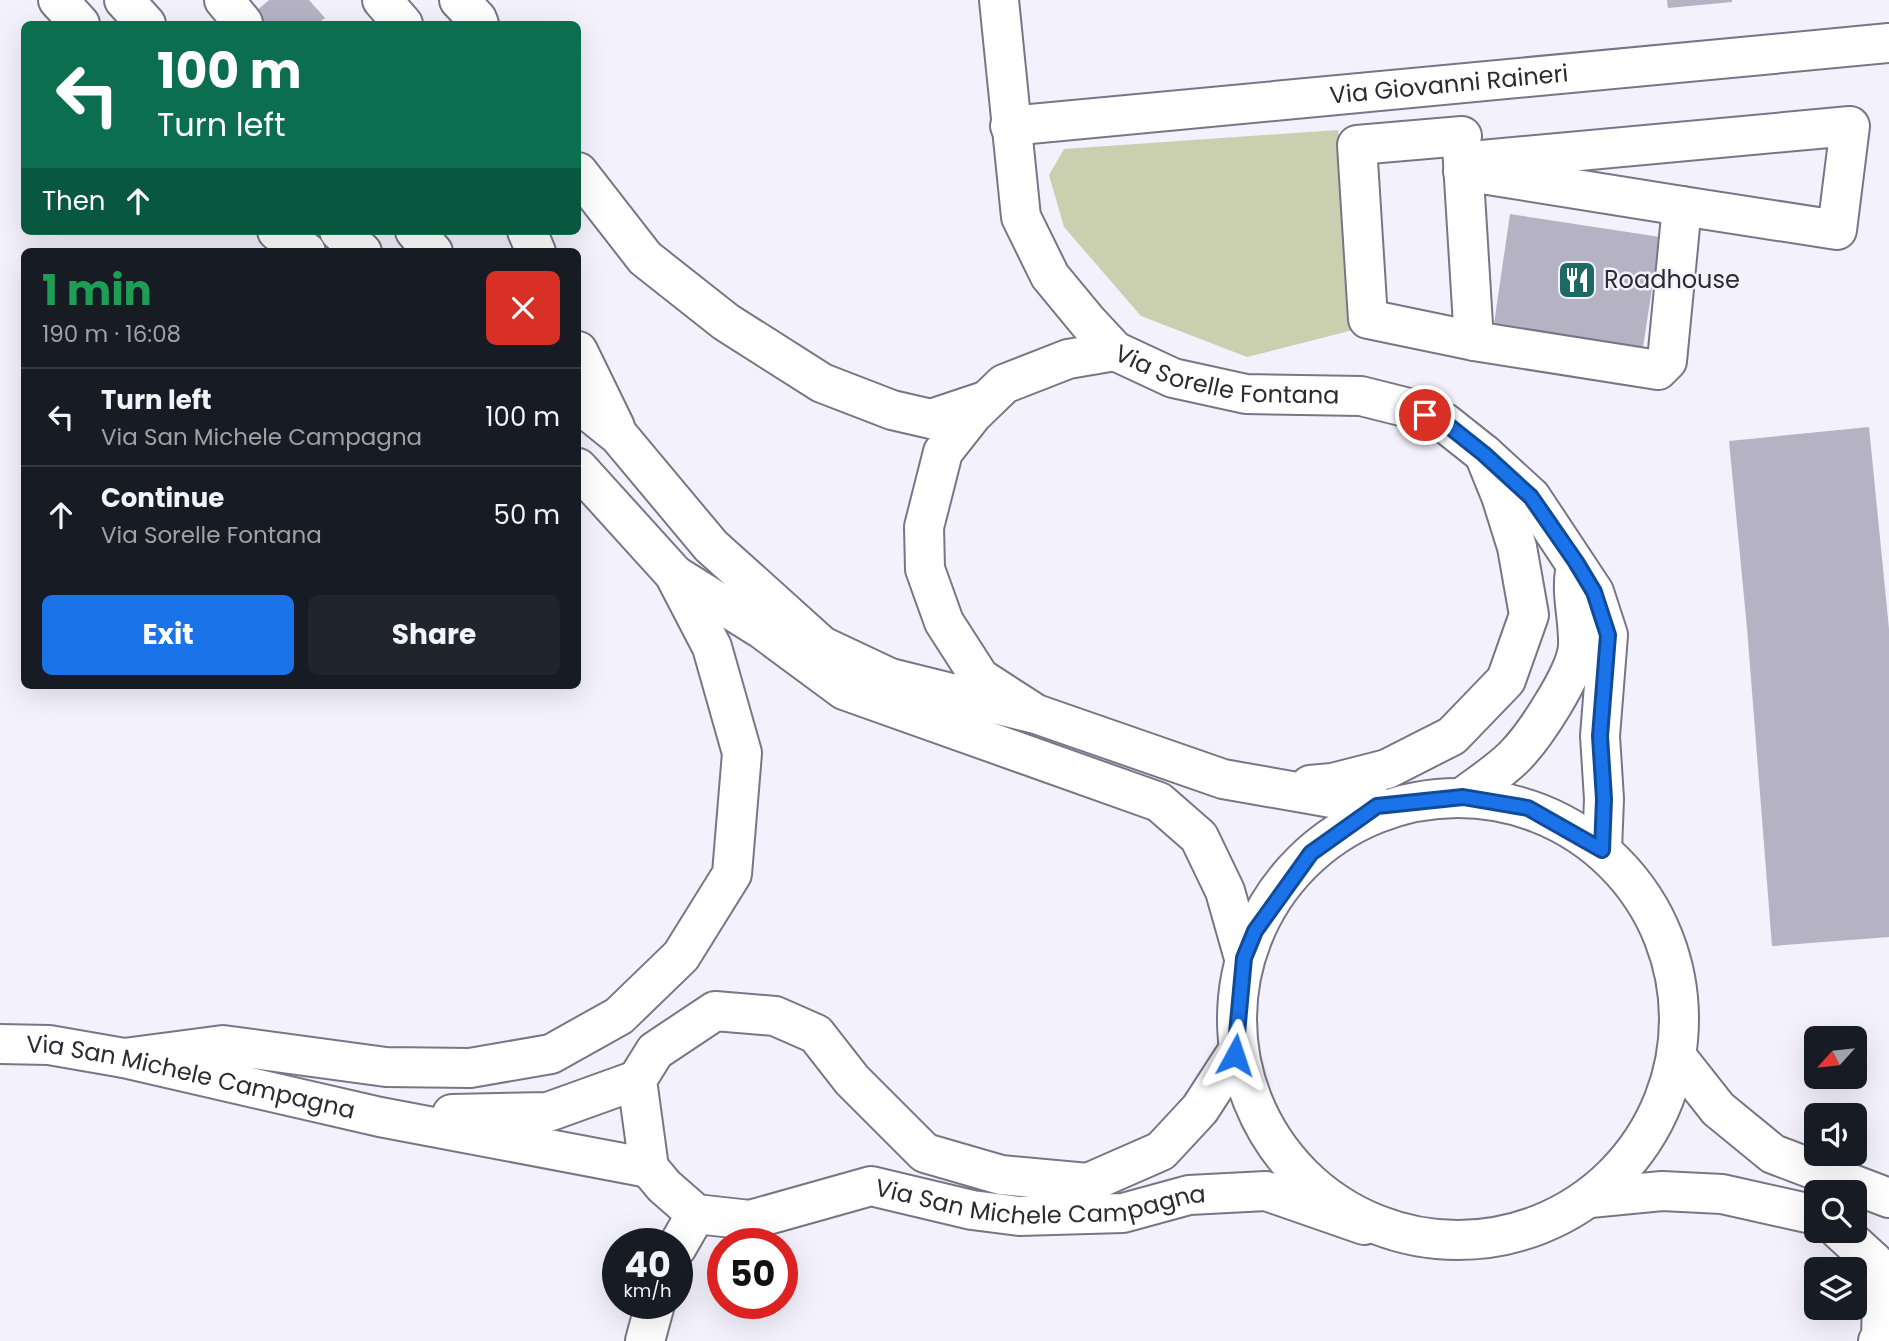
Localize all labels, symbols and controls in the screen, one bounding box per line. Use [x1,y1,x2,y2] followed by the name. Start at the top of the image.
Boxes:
[157,37,302,105] text: 100 m
[42,49,133,140] icon: left
[1328,56,1570,112] street label: Via Giovanni Raineri
[157,102,286,147] text: Turn left
[119,182,157,220] icon: ahead
[42,183,105,219] text: Then
[1556,259,1598,301] restaurant icon: Roadhouse
[42,261,152,320] text: 1 min
[1604,263,1740,296] place label: Roadhouse
[486,271,560,345] button: close
[42,318,181,350] text: 190 m · 16:08
[1110,336,1340,412] street label: Via Sorelle Fontana
[101,382,212,418] text: Turn left
[1395,385,1455,445] pin
[1406,396,1444,434] icon: arrive
[42,398,80,436] icon: left
[485,399,560,435] text: 100 m
[101,421,422,453] text: Via San Michele Campagna
[101,480,224,516] text: Continue
[42,496,80,534] icon: ahead
[494,497,560,533] text: 50 m
[101,519,322,551] text: Via Sorelle Fontana
[42,595,294,675] button: Exit
[308,595,560,675] button: Share
[1198,1018,1272,1092] position arrow
[1804,1026,1867,1088] north arrow
[1804,1026,1867,1320] map controls
[26,1028,358,1127] street label: Via San Michele Campagna
[1804,1103,1867,1166] button: sound
[872,1171,1206,1233] street label: Via San Michele Campagna
[1804,1180,1867,1243] button: search
[707,1228,798,1319] speed limit sign: 50
[624,1240,671,1289] text: 40
[1804,1257,1867,1320] button: layers
[624,1278,671,1303] text: km/h

